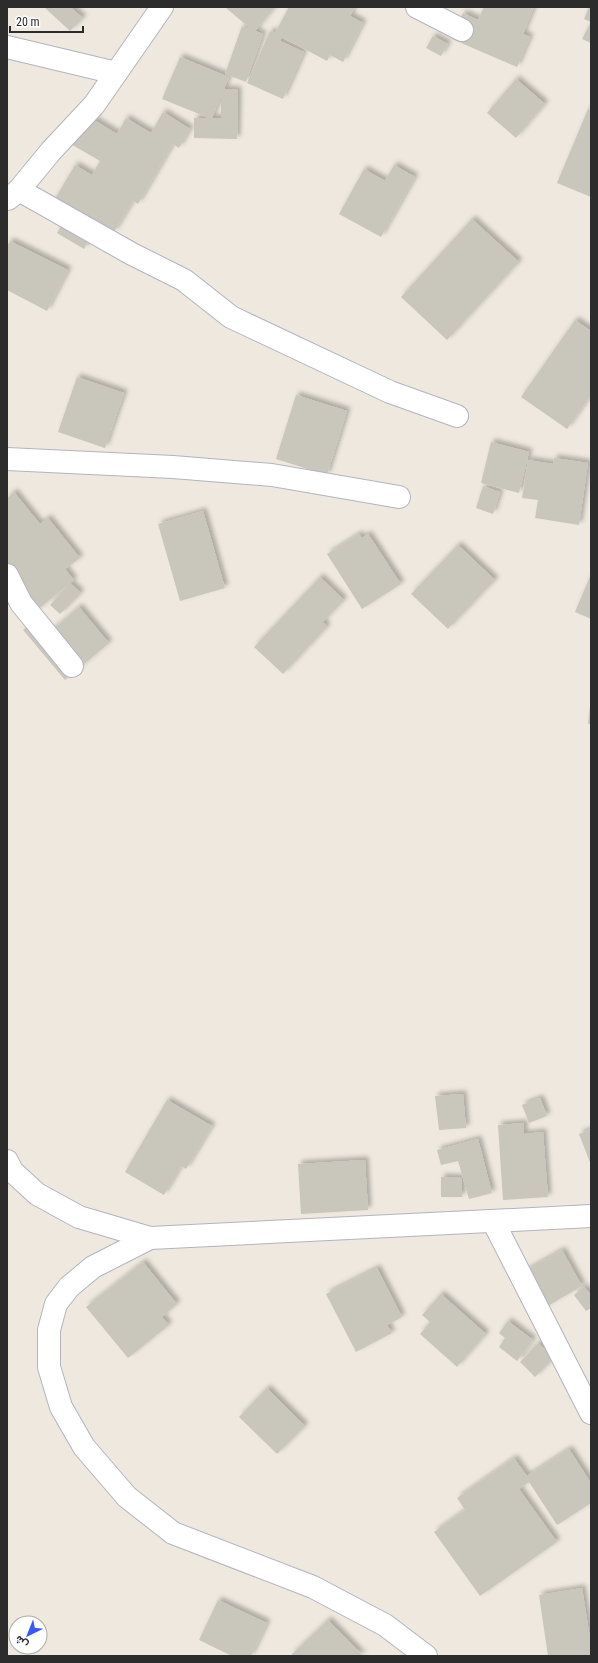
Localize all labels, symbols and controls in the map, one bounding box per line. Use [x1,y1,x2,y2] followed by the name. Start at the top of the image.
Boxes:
[10,8,83,34] scale bar
[16,15,40,29] text: 20 m
[8,1615,48,1655] north arrow
[12,1633,31,1651] text: ش

